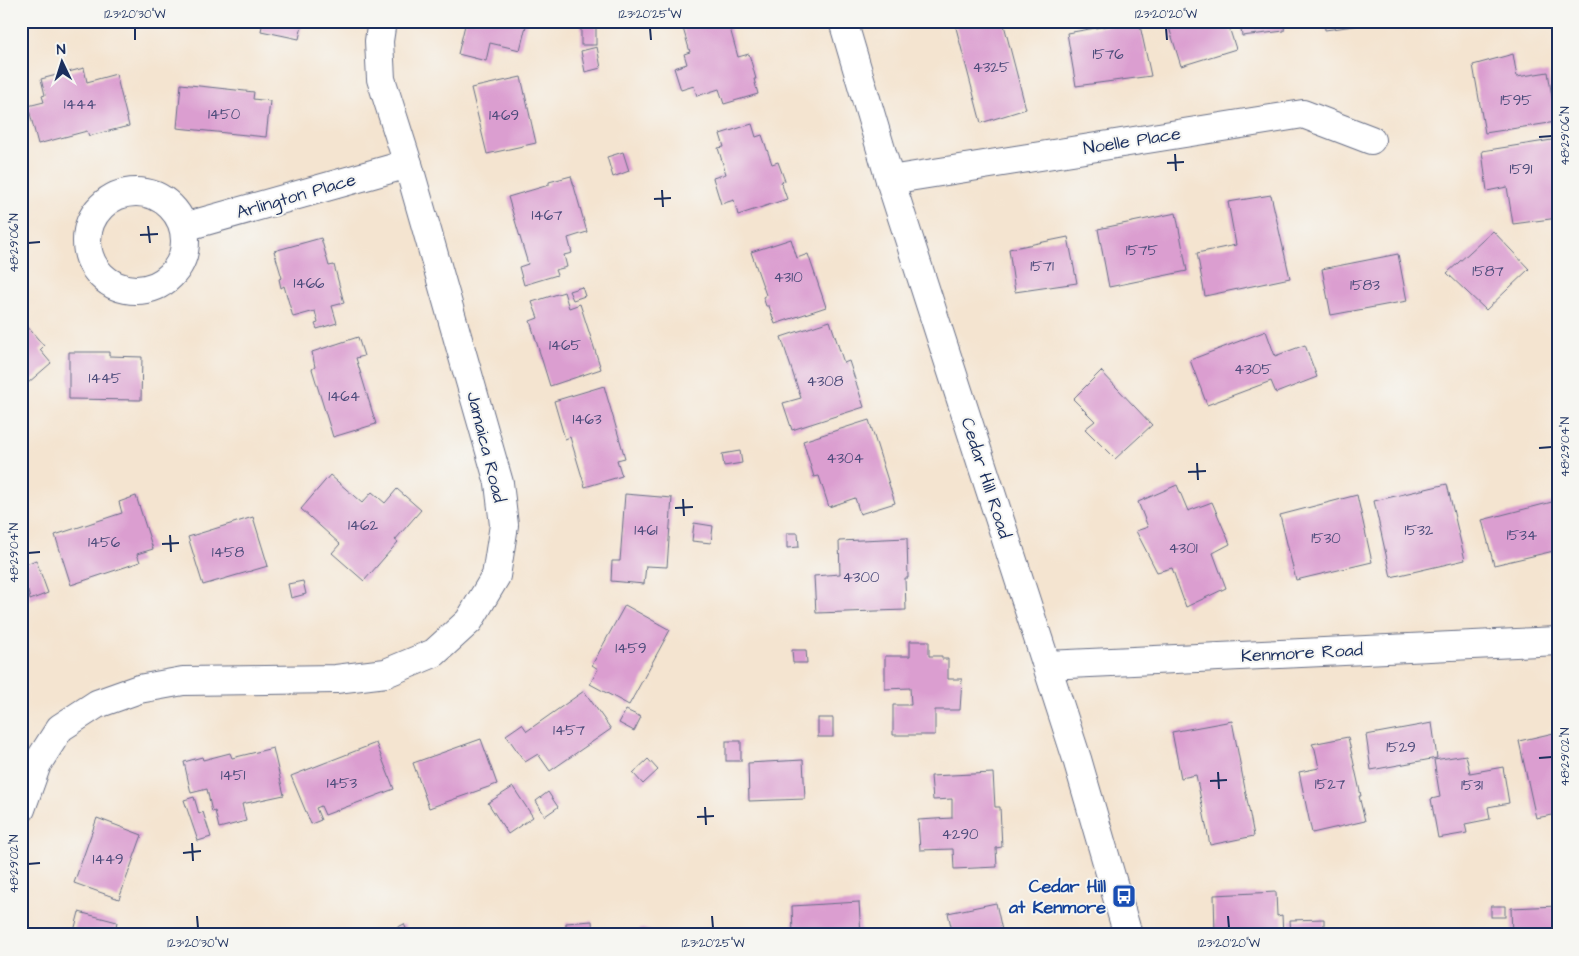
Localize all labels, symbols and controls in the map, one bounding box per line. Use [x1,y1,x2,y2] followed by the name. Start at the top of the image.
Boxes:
[104,6,166,23] text: 123°20'30"W
[618,6,682,23] text: 123°20'25"W
[1135,6,1198,23] text: 123°20'20"W
[38,38,88,88] north arrow
[56,40,66,60] text: N
[1092,44,1124,65] house number: 1576
[972,57,1010,78] house number: 4325
[1500,90,1532,111] house number: 1595
[64,94,96,115] house number: 1444
[208,104,241,125] house number: 1450
[489,105,519,126] house number: 1469
[1557,106,1574,166] text: 48°29'06"N
[1081,121,1183,161] street label: Noelle Place
[1510,159,1533,180] house number: 1591
[233,167,359,226] street label: Arlington Place
[532,205,562,226] house number: 1467
[6,213,23,273] text: 48°29'06"N
[1126,240,1159,261] house number: 1575
[1030,256,1054,277] house number: 1571
[1472,261,1504,282] house number: 1587
[773,267,803,288] house number: 4310
[294,273,325,294] house number: 1466
[1350,275,1380,296] house number: 1583
[549,335,581,356] house number: 1465
[1234,359,1272,380] house number: 4305
[89,368,122,389] house number: 1445
[806,371,844,392] house number: 4308
[328,386,360,407] house number: 1464
[460,389,512,505] street label: Jamaica Road
[572,409,602,430] house number: 1463
[955,414,1017,542] street label: Cedar Hill Road
[1557,416,1574,477] text: 48°29'04"N
[826,448,864,469] house number: 4304
[348,515,378,536] house number: 1462
[634,520,658,541] house number: 1461
[1405,520,1434,541] house number: 1532
[6,522,23,583] text: 48°29'04"N
[1507,525,1537,546] house number: 1534
[1311,528,1341,549] house number: 1530
[88,532,121,553] house number: 1456
[1168,538,1198,559] house number: 4301
[212,542,245,563] house number: 1458
[843,567,880,588] house number: 4300
[1240,637,1364,669] street label: Kenmore Road
[615,638,647,659] house number: 1459
[553,720,585,741] house number: 1457
[1557,727,1574,787] text: 48°29'02"N
[1386,737,1416,758] house number: 1529
[221,765,245,786] house number: 1451
[327,773,358,794] house number: 1453
[1315,774,1345,795] house number: 1527
[1461,775,1483,796] house number: 1531
[942,824,979,845] house number: 4290
[6,834,23,894] text: 48°29'02"N
[93,849,123,870] house number: 1449
[1008,874,1106,920] place label: Cedar Hill at Kenmore
[1111,883,1137,909] bus stop icon: Cedar Hill at Kenmore
[167,935,229,952] text: 123°20'30"W
[681,935,745,952] text: 123°20'25"W
[1198,935,1261,952] text: 123°20'20"W

